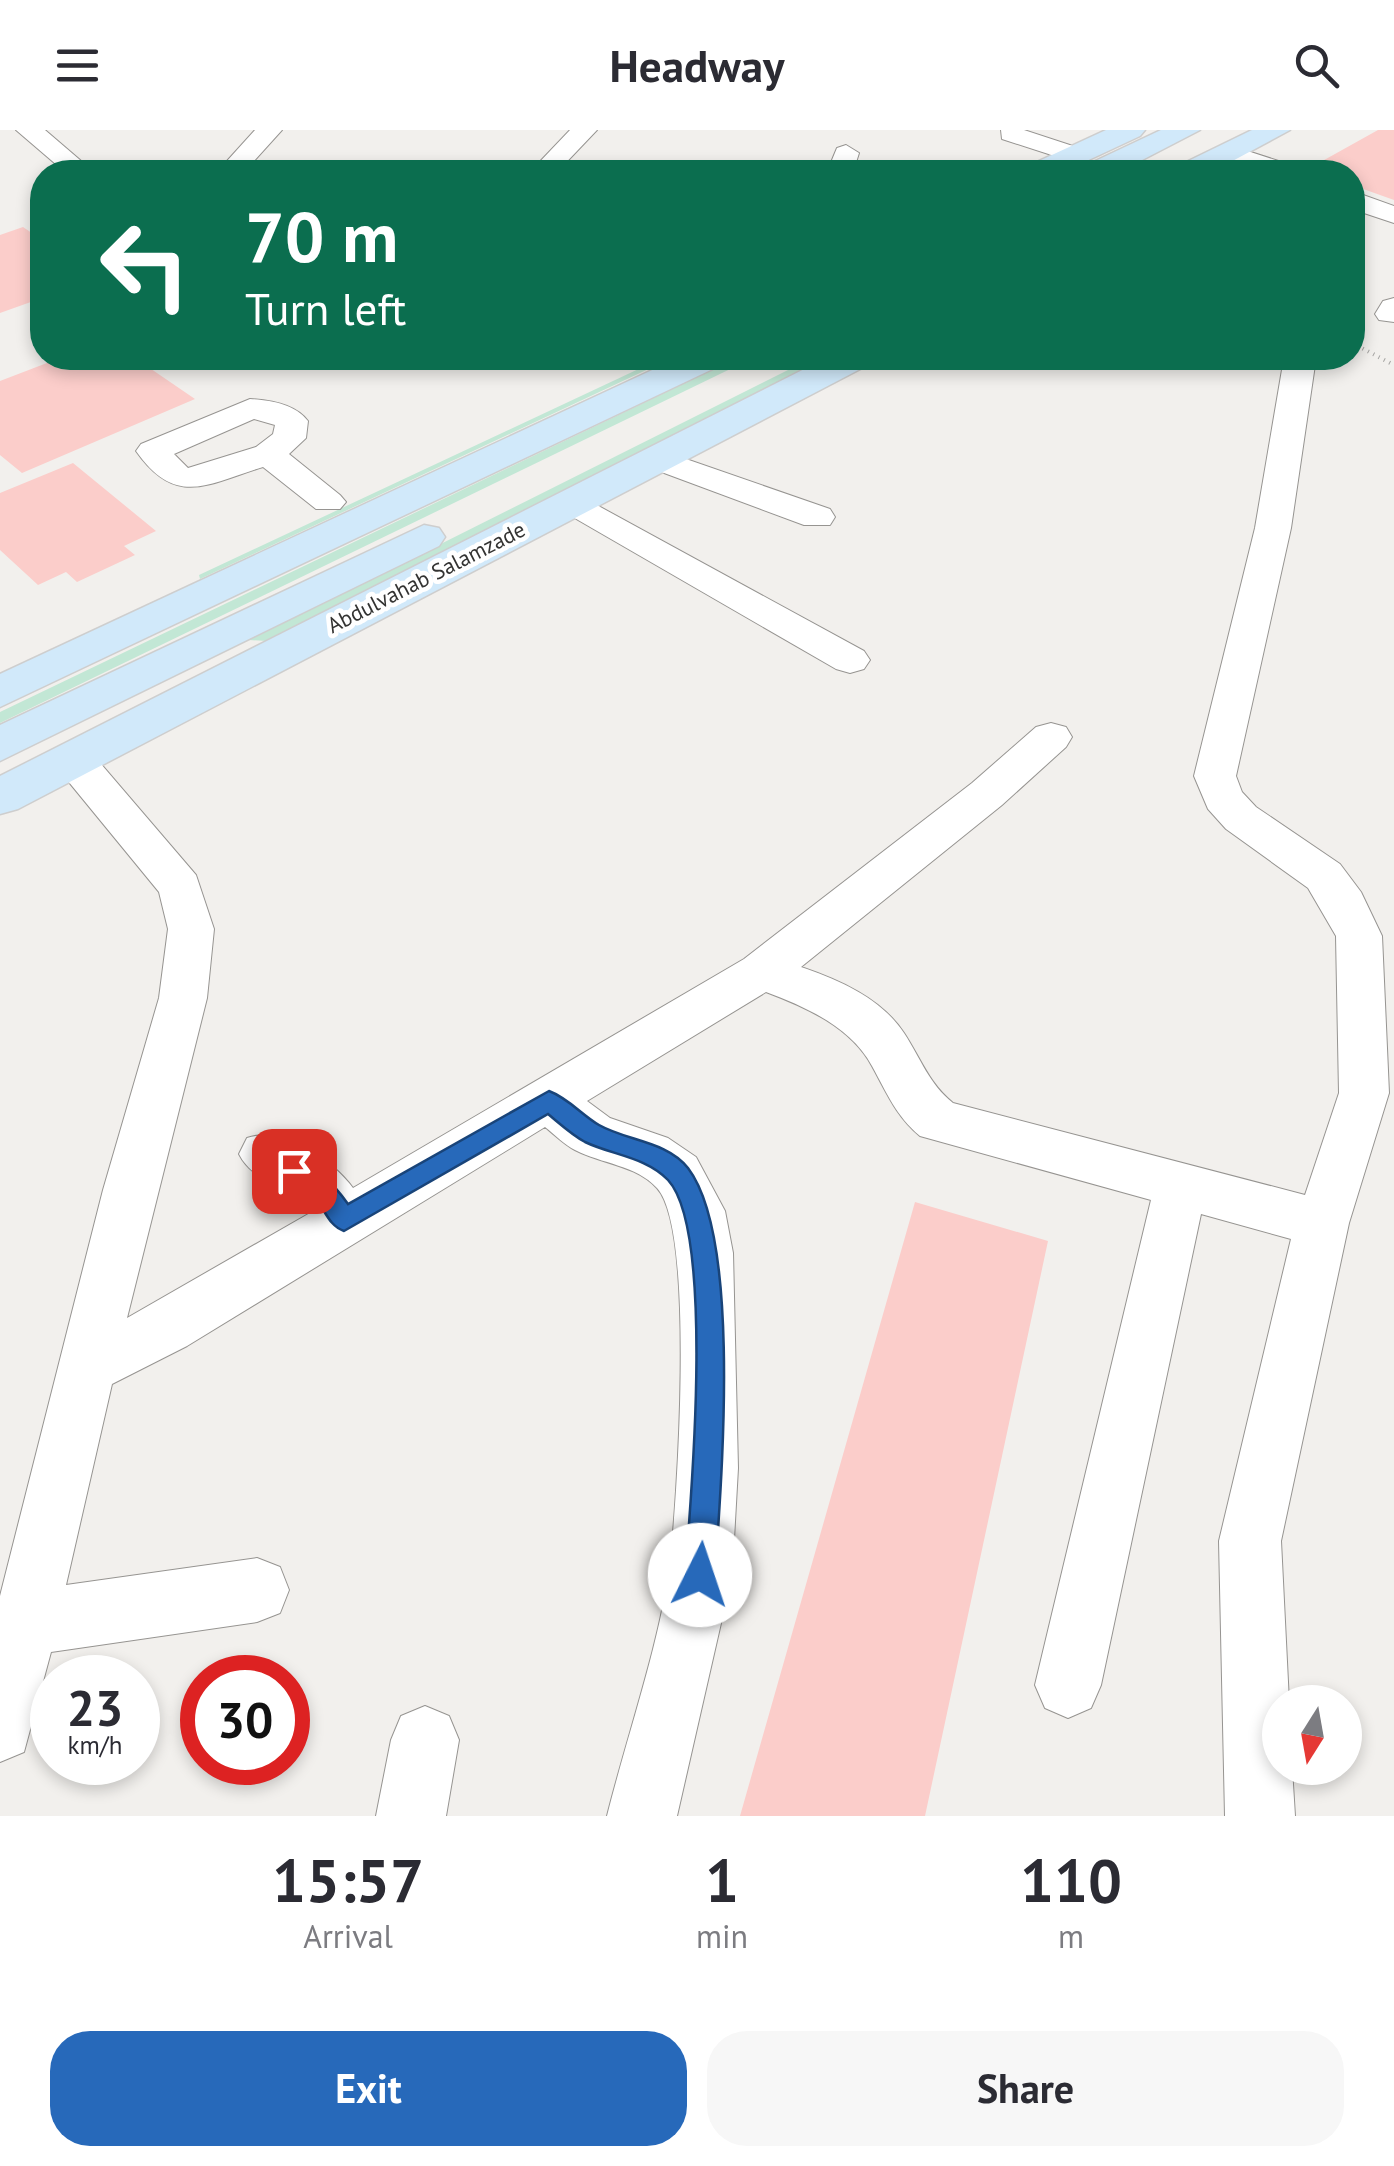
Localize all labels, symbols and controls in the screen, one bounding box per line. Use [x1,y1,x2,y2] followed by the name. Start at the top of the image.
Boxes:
[609,36,785,94] text: Headway
[50,38,105,93] icon: menu
[1289,38,1344,93] icon: search
[245,191,398,281] text: 70 m
[80,200,210,330] icon: left
[245,279,406,337] text: Turn left
[322,515,530,639] street label: Abdulvahab Salamzade
[252,1129,337,1214] pin
[267,1144,322,1199] icon: arrive
[648,1523,752,1627] position arrow
[180,1655,310,1785] speed limit sign: 30
[67,1675,123,1740] text: 23
[1262,1685,1362,1785] north arrow
[1262,1685,1362,1785] map controls
[68,1729,122,1761] text: km/h
[272,1841,424,1919] text: 15:57
[705,1841,739,1919] text: 1
[1020,1841,1122,1919] text: 110
[303,1915,393,1957] text: Arrival
[696,1915,748,1957] text: min
[1058,1915,1084,1957] text: m
[50,2031,687,2146] button: Exit
[707,2031,1344,2146] button: Share

